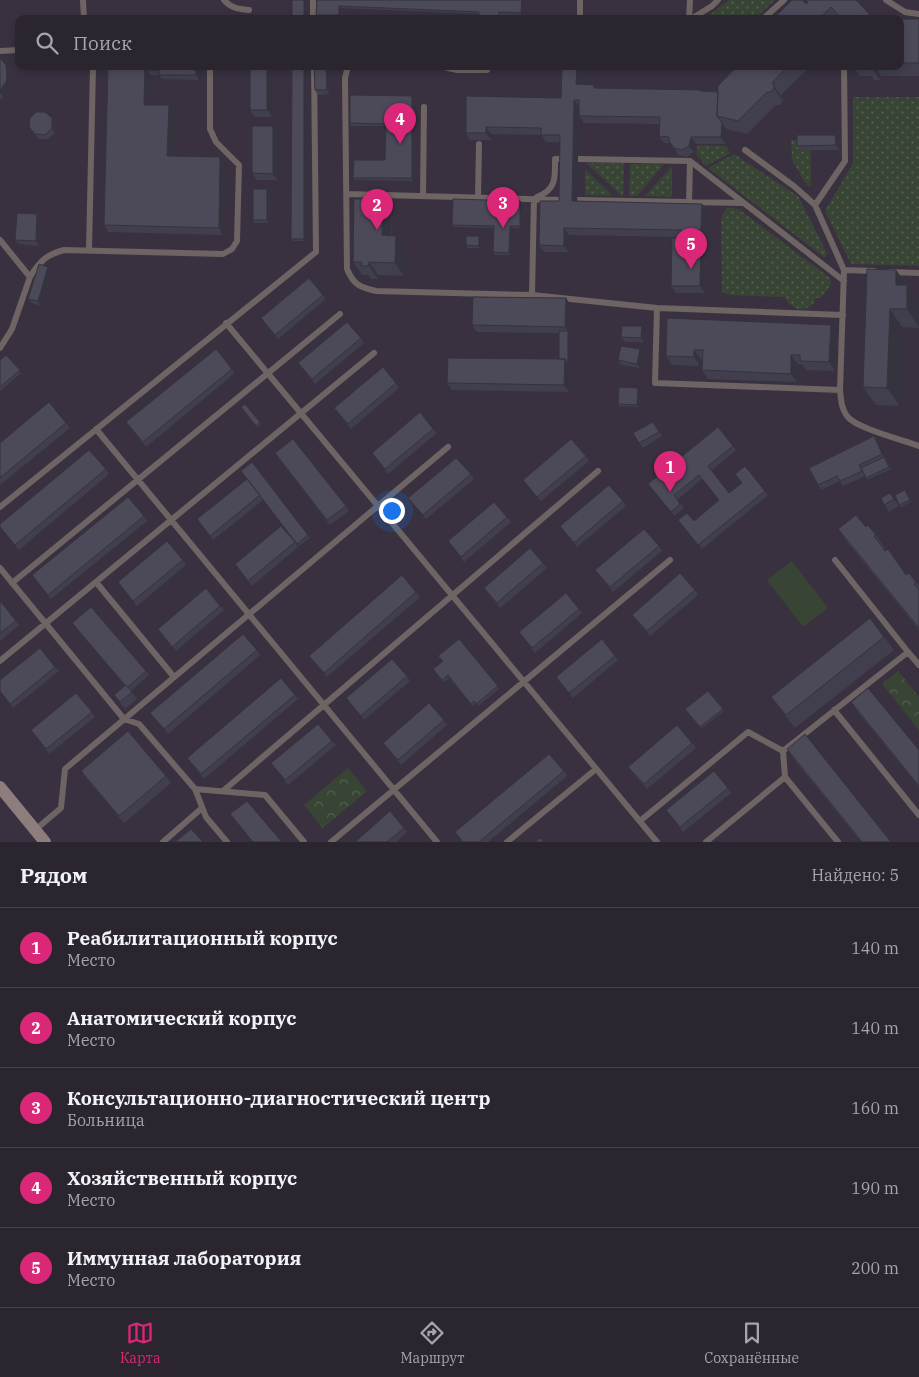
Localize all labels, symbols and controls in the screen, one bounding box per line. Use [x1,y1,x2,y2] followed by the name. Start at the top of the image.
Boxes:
[15,15,904,70] search box
[33,29,61,57] icon: search
[73,31,132,55] text: Поиск
[384,103,416,144] pin: 4
[487,187,519,228] pin: 3
[361,189,393,230] pin: 2
[675,228,707,269] pin: 5
[654,451,686,492] pin: 1
[379,498,405,524] your location
[20,861,88,889] text: Рядом
[811,865,899,885] text: Найдено: 5
[67,926,338,950] text: Реабилитационный корпус
[31,938,41,958] text: 1
[851,938,899,958] text: 140 m
[67,950,115,970] text: Место
[67,1006,296,1030] text: Анатомический корпус
[31,1018,41,1038] text: 2
[851,1018,899,1038] text: 140 m
[67,1030,115,1050] text: Место
[67,1086,490,1110] text: Консультационно-диагностический центр
[31,1098,41,1118] text: 3
[851,1098,899,1118] text: 160 m
[67,1110,145,1130] text: Больница
[67,1166,297,1190] text: Хозяйственный корпус
[31,1178,41,1198] text: 4
[851,1178,899,1198] text: 190 m
[67,1190,115,1210] text: Место
[67,1246,301,1270] text: Иммунная лаборатория
[31,1258,41,1278] text: 5
[851,1258,899,1278] text: 200 m
[67,1270,115,1290] text: Место
[120,1319,161,1367] tab: Карта
[400,1319,464,1367] tab: Маршрут
[704,1319,799,1367] tab: Сохранённые

